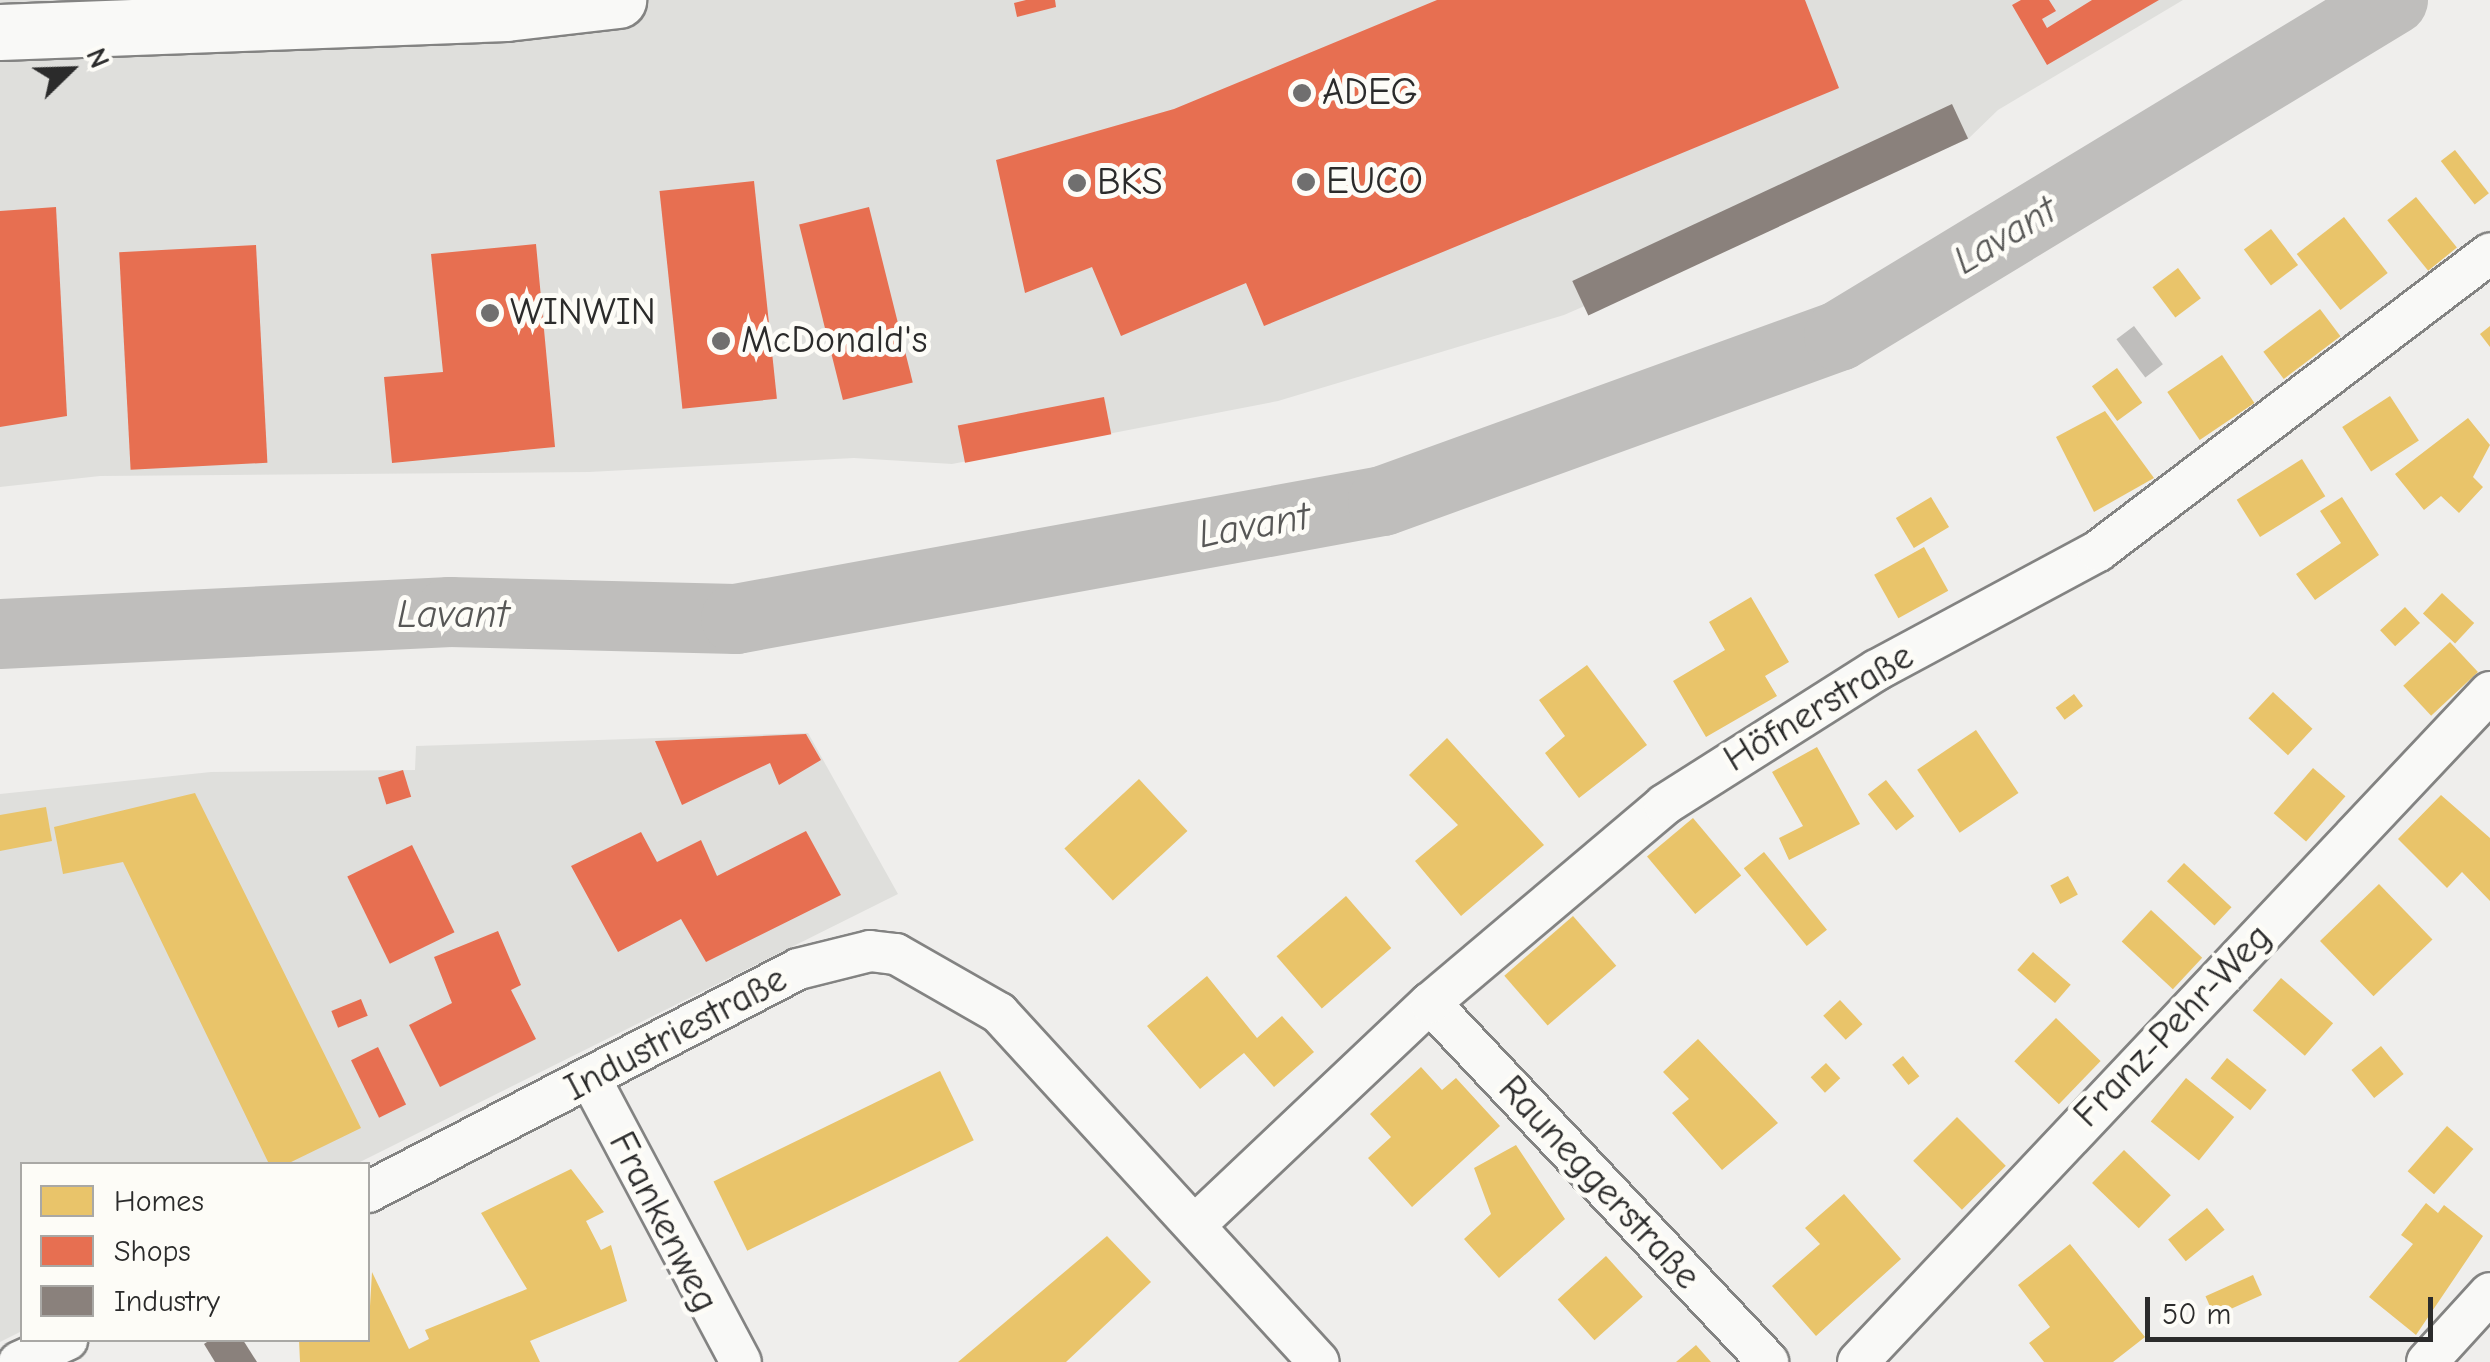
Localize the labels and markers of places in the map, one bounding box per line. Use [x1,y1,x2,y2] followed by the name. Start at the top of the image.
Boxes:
[1322,70,1418,116] place label: ADEG
[1291,82,1313,104] marker: ADEG
[1326,159,1423,205] place label: EUCO
[1097,160,1163,206] place label: BKS
[1295,171,1317,193] marker: EUCO
[1066,172,1088,194] marker: BKS
[510,290,656,336] place label: WINWIN
[479,302,501,324] marker: WINWIN
[741,318,928,364] place label: McDonald's
[710,330,732,352] marker: McDonald's

